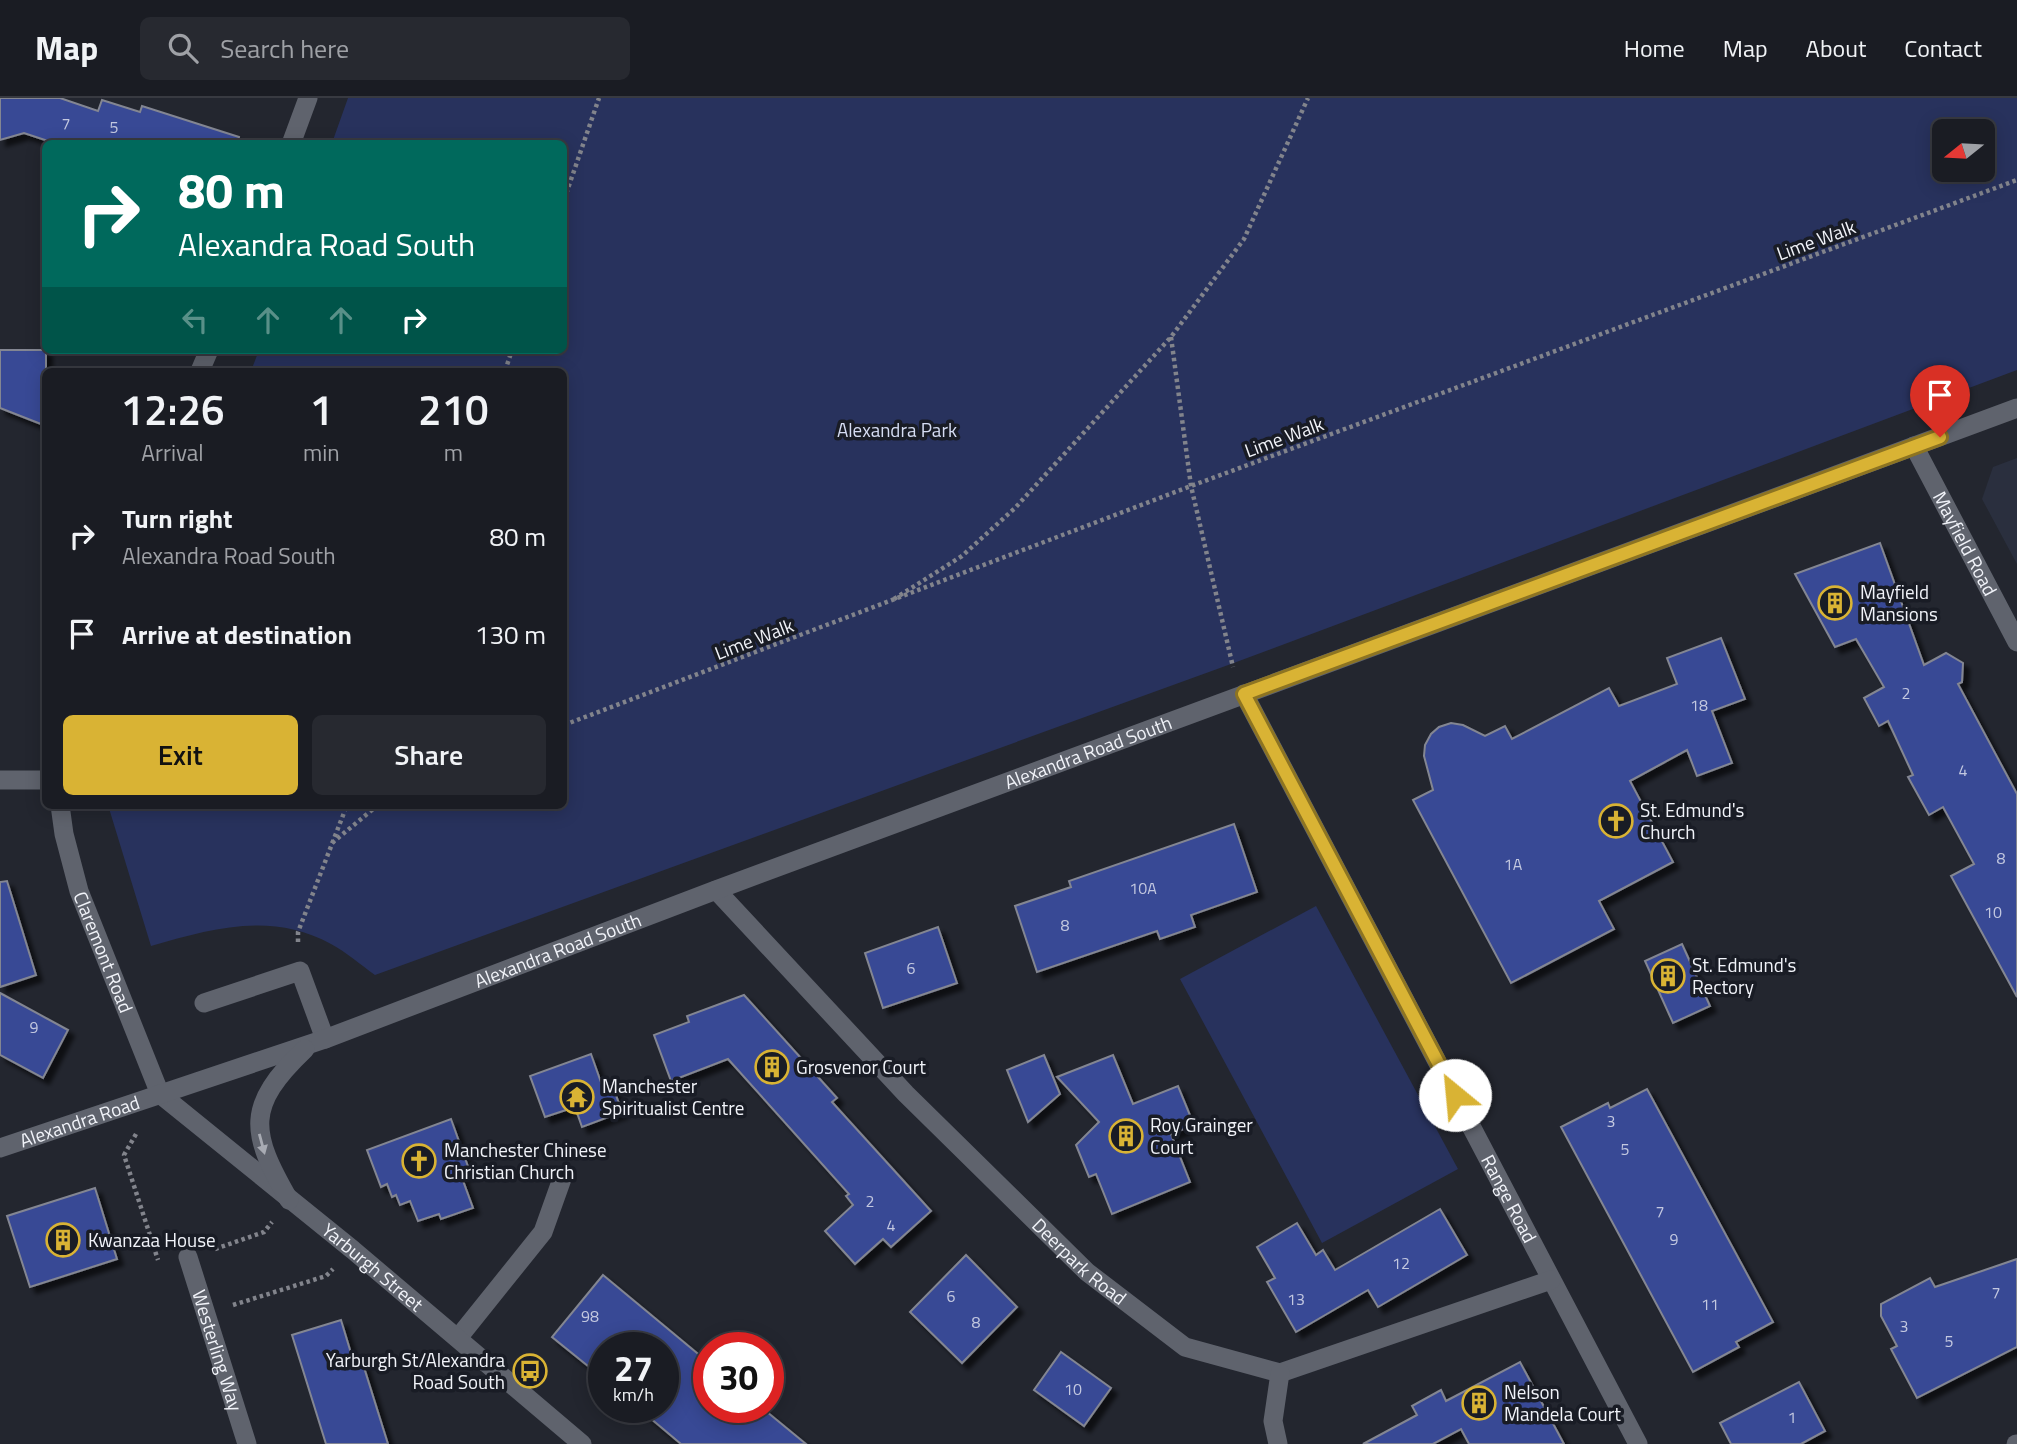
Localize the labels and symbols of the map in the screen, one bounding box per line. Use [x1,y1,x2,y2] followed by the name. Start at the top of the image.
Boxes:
[62,111,70,135] house number: 7
[110,115,119,139] house number: 5
[1932,119,1995,182] north arrow
[1772,212,1860,267] street label: Lime Walk
[1910,365,1970,437] pin
[1240,409,1328,464] street label: Lime Walk
[837,415,957,444] park label: Alexandra Park
[1926,486,2005,601] street label: Mayfield Road
[1860,577,1938,628] place label: Mayfield Mansions
[1816,584,1854,622] building icon: Mayfield Mansions
[710,610,798,667] street label: Lime Walk
[1902,681,1910,705] house number: 2
[1690,693,1708,717] house number: 18
[1000,707,1176,796] street label: Alexandra Road South
[1959,758,1968,782] house number: 4
[1640,795,1745,846] place label: St. Edmund's Church
[1597,802,1635,840] church icon: St. Edmund's Church
[1997,846,2006,870] house number: 8
[1504,852,1523,876] house number: 1A
[1129,876,1157,900] house number: 10A
[67,887,141,1017] street label: Claremont Road
[1984,900,2002,924] house number: 10
[470,905,645,995] street label: Alexandra Road South
[1061,913,1070,937] house number: 8
[1692,950,1797,1001] place label: St. Edmund's Rectory
[907,956,916,980] house number: 6
[1649,957,1687,995] building icon: St. Edmund's Rectory
[30,1015,39,1039] house number: 9
[753,1048,791,1086] building icon: Grosvenor Court
[796,1052,926,1081] place label: Grosvenor Court
[1418,1058,1492,1132] position arrow
[602,1071,744,1122] place label: Manchester Spiritualist Centre
[558,1078,596,1116] temple icon: Manchester Spiritualist Centre
[16,1087,143,1154] street label: Alexandra Road
[1607,1109,1615,1133] house number: 3
[1150,1110,1253,1161] place label: Roy Grainger Court
[1107,1117,1145,1155] building icon: Roy Grainger Court
[257,1133,268,1155] one-way arrow
[444,1135,607,1186] place label: Manchester Chinese Christian Church
[1621,1137,1630,1161] house number: 5
[400,1142,438,1180] church icon: Manchester Chinese Christian Church
[1474,1149,1545,1248] street label: Range Road
[866,1189,874,1213] house number: 2
[1656,1199,1664,1223] house number: 7
[1026,1211,1133,1311] street label: Deerpark Road
[887,1213,896,1237] house number: 4
[316,1215,430,1318] street label: Yarburgh Street
[44,1221,82,1259] building icon: Kwanzaa House
[88,1225,216,1254] place label: Kwanzaa House
[1670,1227,1679,1251] house number: 9
[1392,1251,1410,1275] house number: 12
[1992,1280,2000,1304] house number: 7
[947,1284,956,1308] house number: 6
[185,1286,251,1415] street label: Westerling Way
[1287,1287,1305,1311] house number: 13
[1701,1292,1719,1316] house number: 11
[581,1304,599,1328] house number: 98
[972,1310,981,1334] house number: 8
[1900,1314,1908,1338] house number: 3
[1945,1329,1954,1353] house number: 5
[693,1332,784,1423] speed limit sign: 30
[326,1345,505,1396] place label: Yarburgh St/Alexandra Road South
[511,1352,549,1390] bus stop icon: Yarburgh St/Alexandra Road South
[1064,1377,1082,1401] house number: 10
[1504,1377,1621,1428] place label: Nelson Mandela Court
[1460,1384,1498,1422] building icon: Nelson Mandela Court
[1788,1405,1796,1429] house number: 1

